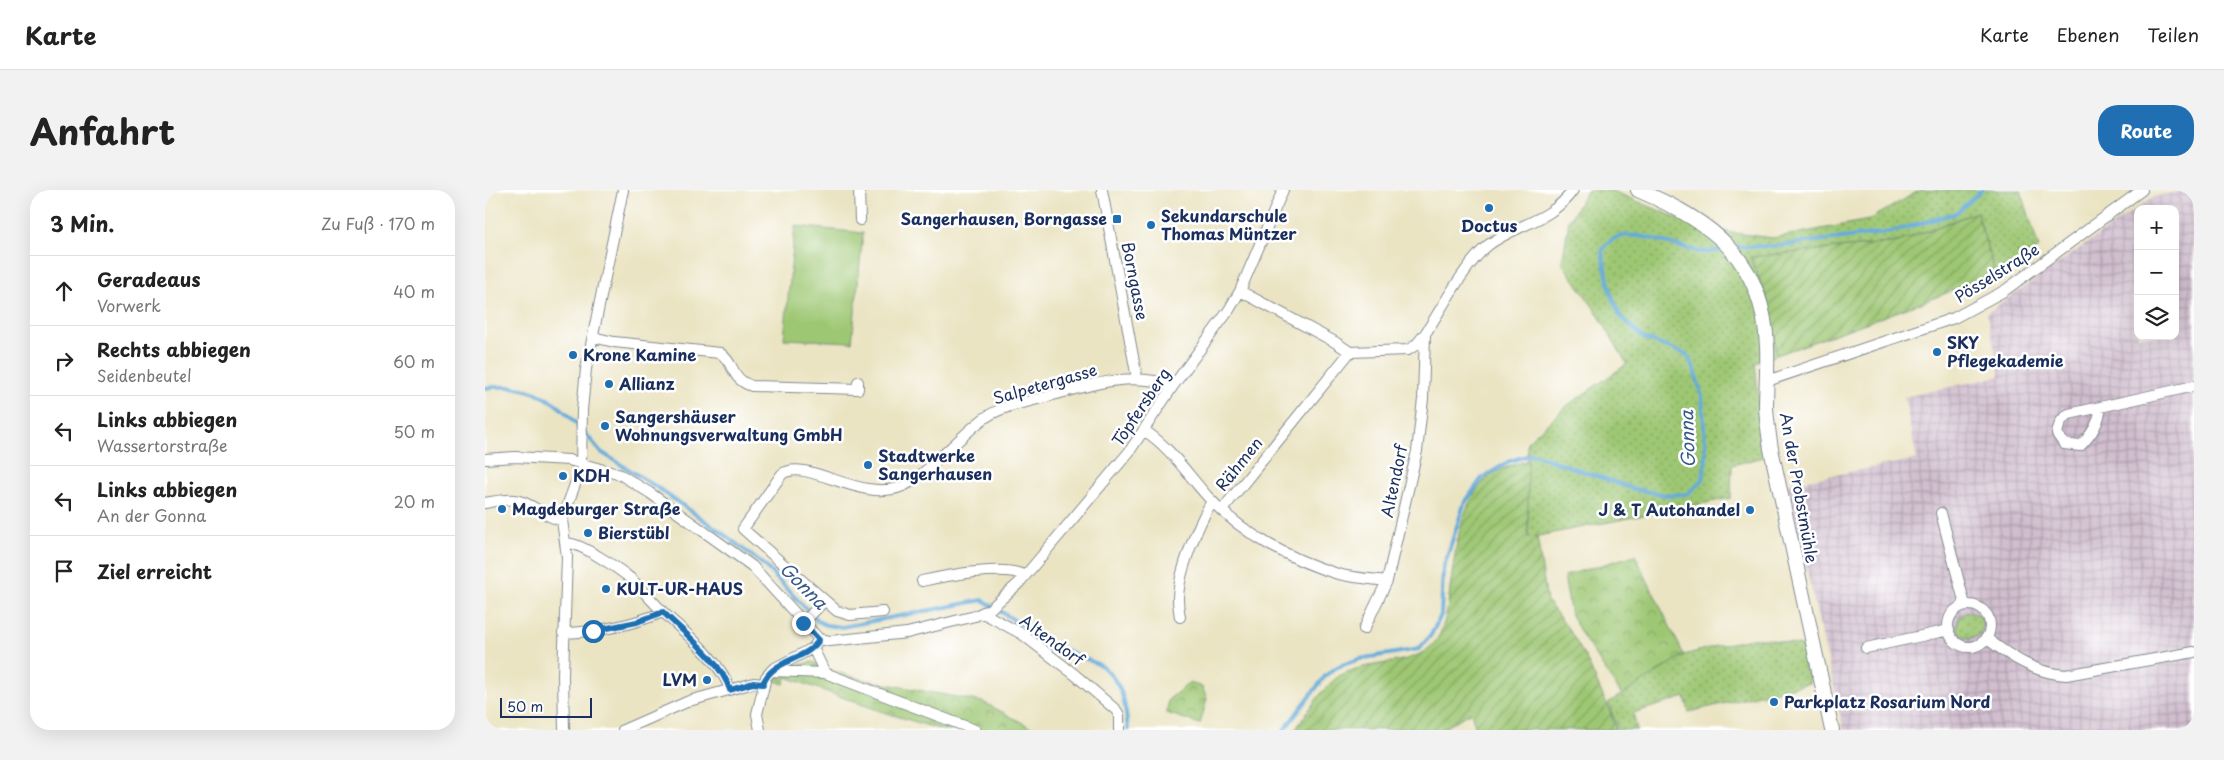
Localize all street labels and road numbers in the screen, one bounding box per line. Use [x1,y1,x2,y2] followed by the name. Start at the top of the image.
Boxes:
[1949,237,2043,308] street label: Pösselstraße
[1117,240,1155,322] street label: Borngasse
[990,357,1100,409] street label: Salpetergasse
[1105,363,1175,450] street label: Töpfersberg
[1775,411,1825,565] street label: An der Probstmühle
[1209,431,1267,495] street label: Rähmen
[1374,440,1413,519] street label: Altendorf
[1016,608,1091,672] street label: Altendorf

